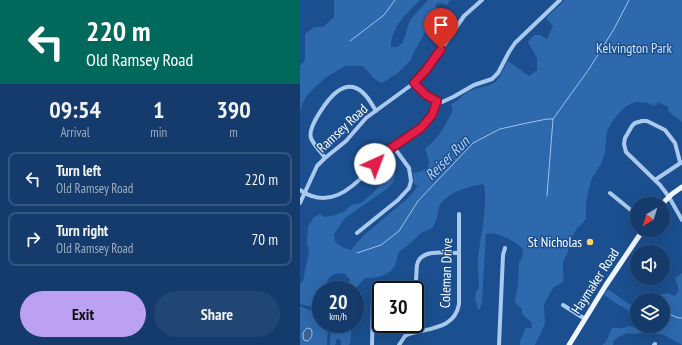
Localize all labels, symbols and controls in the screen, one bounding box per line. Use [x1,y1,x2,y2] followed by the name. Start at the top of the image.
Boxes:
[424,8,458,49] pin
[86,12,150,49] text: 220 m
[430,14,452,36] icon: arrive
[20,16,72,68] icon: left
[596,39,672,57] park label: Kelvington Park
[86,48,193,71] text: Old Ramsey Road
[49,94,101,125] text: 09:54
[153,94,164,125] text: 1
[216,94,251,125] text: 390
[313,100,371,156] street label: Ramsey Road
[60,124,90,141] text: Arrival
[150,124,167,141] text: min
[229,124,238,141] text: m
[421,131,474,184] water label: Reiser Run
[354,143,396,185] position arrow
[56,161,101,180] text: Turn left
[22,168,44,190] icon: left
[245,170,278,189] text: 220 m
[56,180,133,197] text: Old Ramsey Road
[630,197,670,237] north arrow
[630,197,670,333] map controls
[56,221,108,240] text: Turn right
[22,228,44,250] icon: right
[252,230,278,249] text: 70 m
[528,233,582,251] place label: St Nicholas
[436,237,456,308] street label: Coleman Drive
[585,237,595,247] marker: St Nicholas
[56,240,133,257] text: Old Ramsey Road
[567,245,623,317] street label: Haymaker Road
[630,245,670,285] button: sound
[372,281,424,333] speed limit sign: 30
[328,289,348,315] text: 20
[20,291,146,337] button: Exit
[154,291,280,337] button: Share
[630,293,670,333] button: layers
[329,310,347,323] text: km/h

